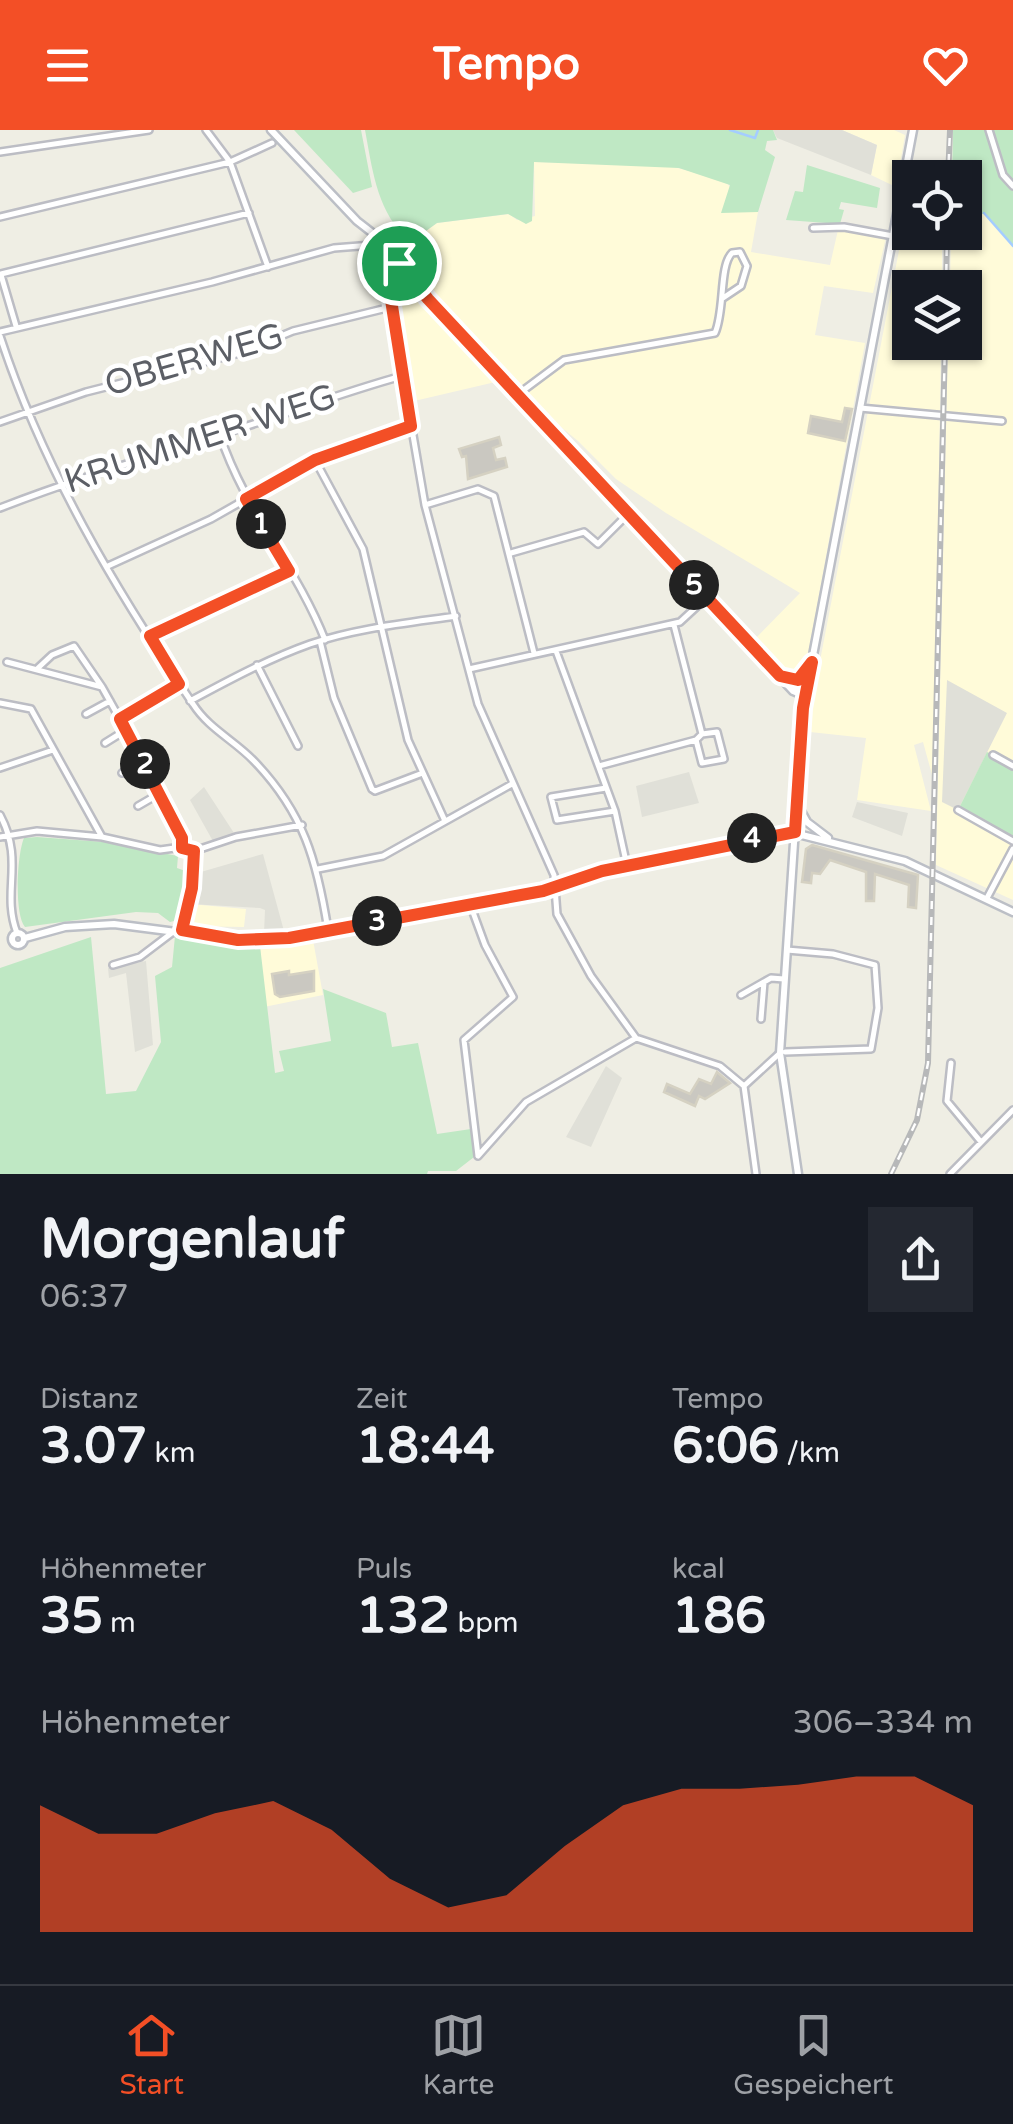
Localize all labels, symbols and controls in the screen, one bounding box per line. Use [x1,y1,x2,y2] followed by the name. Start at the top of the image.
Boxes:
[40,38,95,93] icon: menu
[433,38,580,92] text: Tempo
[918,38,973,93] icon: heart
[892,160,982,360] map controls
[892,160,982,250] button: locate
[357,221,442,306] pin
[372,236,427,291] icon: arrive
[892,270,982,360] button: layers
[100,314,288,406] street label: OBERWEG
[59,375,341,503] street label: KRUMMER WEG
[236,499,286,549] pin: 1
[252,507,270,541] text: 1
[669,560,719,610] pin: 5
[685,568,703,602] text: 5
[120,739,170,789] pin: 2
[136,747,154,781] text: 2
[727,813,777,863] pin: 4
[743,821,761,855] text: 4
[352,896,402,946] pin: 3
[368,904,386,938] text: 3
[40,1207,344,1273] text: Morgenlauf
[868,1207,973,1312] button: share
[40,1278,129,1316] text: 06:37
[40,1382,138,1416] text: Distanz
[356,1382,407,1416] text: Zeit
[672,1382,764,1416] text: Tempo
[40,1416,147,1476] text: 3.07
[356,1416,495,1476] text: 18:44
[672,1416,779,1476] text: 6:06
[147,1436,195,1470] text: km
[779,1436,840,1470] text: /km
[40,1552,206,1586] text: Höhenmeter
[356,1552,412,1586] text: Puls
[672,1552,725,1586] text: kcal
[40,1586,103,1646] text: 35
[356,1586,450,1646] text: 132
[672,1586,766,1646] text: 186
[103,1606,136,1640] text: m
[450,1606,519,1640] text: bpm
[40,1704,230,1742] text: Höhenmeter
[793,1704,973,1742] text: 306–334 m
[119,2008,184,2102] tab: Start
[423,2008,494,2102] tab: Karte
[733,2008,894,2102] tab: Gespeichert

